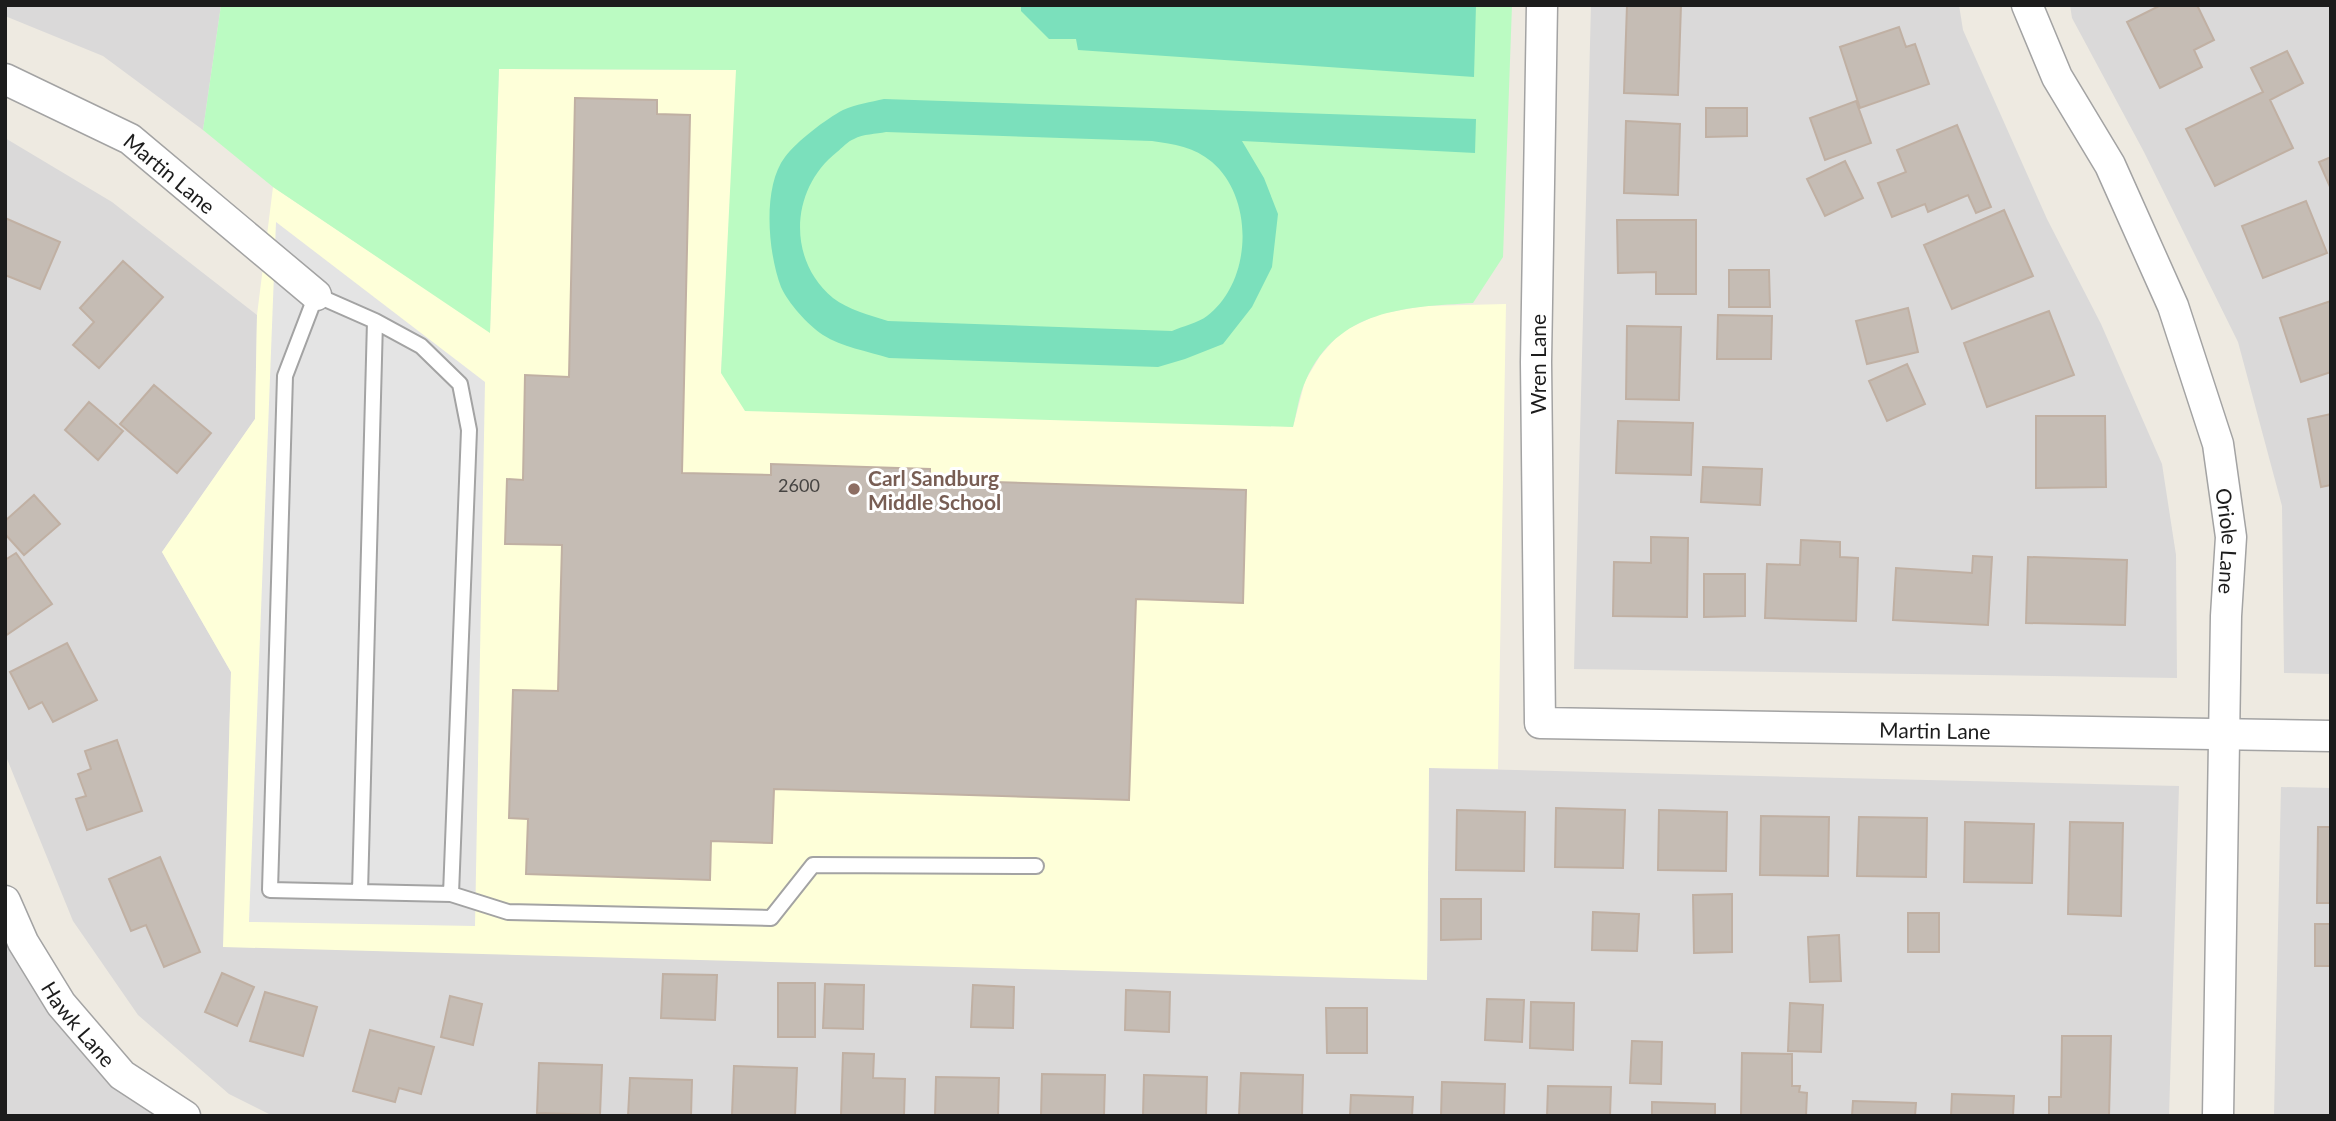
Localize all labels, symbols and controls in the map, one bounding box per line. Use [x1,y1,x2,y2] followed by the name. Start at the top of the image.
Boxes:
[119,127,221,218] street label: Martin Lane
[1525,314,1550,414] street label: Wren Lane
[868,465,1001,514] place label: Carl Sandburg Middle School
[778,474,820,496] house number: 2600
[846,481,862,497] marker: Carl Sandburg Middle School
[2212,486,2244,595] street label: Oriole Lane
[1879,716,1991,743] street label: Martin Lane
[37,976,121,1071] street label: Hawk Lane

